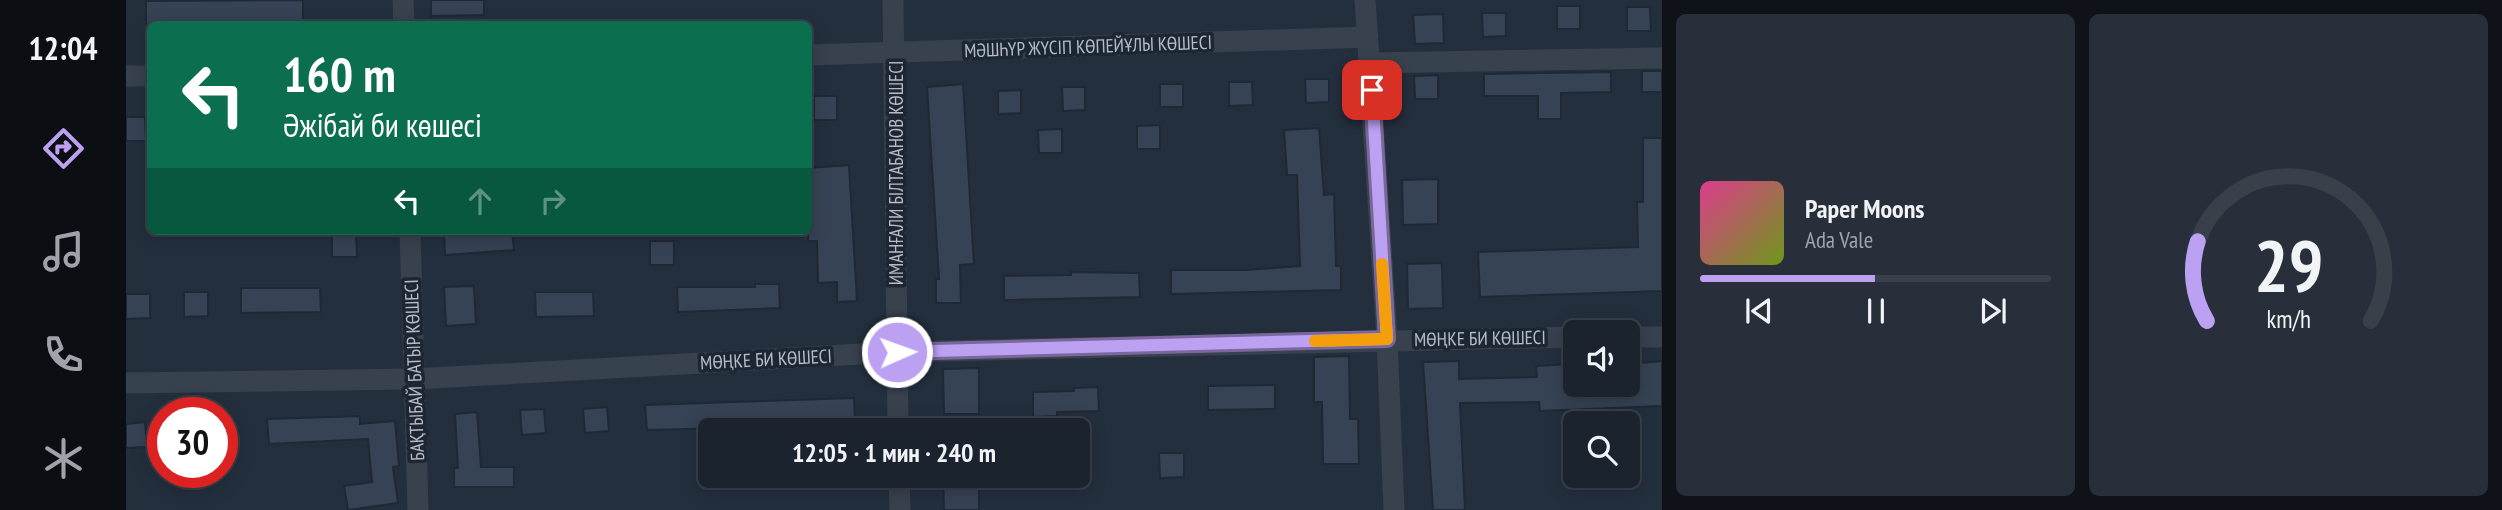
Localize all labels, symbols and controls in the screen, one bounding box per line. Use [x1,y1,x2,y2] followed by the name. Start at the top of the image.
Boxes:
[28,27,98,69] text: 12:04
[964,30,1212,62] street label: МӘШҺҮР ЖҮСІП КӨПЕЙҰЛЫ КӨШЕСІ
[283,42,396,106] text: 160 m
[168,49,259,140] icon: left
[1342,60,1402,120] pin
[884,61,908,285] street label: ИМАНҒАЛИ БІЛТАБАНОВ КӨШЕСІ
[1353,71,1391,109] icon: arrive
[283,104,482,146] text: Әжібай би көшесі
[39,124,88,173] icon: directions
[388,182,426,220] icon: left
[461,182,499,220] icon: ahead
[534,182,572,220] icon: right
[1805,192,1924,225] text: Paper Moons
[2254,217,2323,311] text: 29
[1805,225,1873,254] text: Ada Vale
[39,227,88,276] icon: music
[399,279,429,461] street label: БАҚТЫБАЙ БАТЫР КӨШЕСІ
[1740,292,1778,330] icon: previous
[1857,292,1895,330] icon: pause
[1974,292,2012,330] icon: next
[2266,303,2311,335] text: km/h
[860,315,934,389] position arrow
[1563,320,1640,488] map controls
[1563,320,1640,397] button: sound
[1414,325,1546,351] street label: МӨҢКЕ БИ КӨШЕСІ
[39,330,88,379] icon: phone
[700,344,832,374] street label: МӨҢКЕ БИ КӨШЕСІ
[147,397,238,488] speed limit sign: 30
[1563,411,1640,488] button: search
[39,434,88,483] icon: climate
[792,436,996,469] text: 12:05 · 1 мин · 240 m

